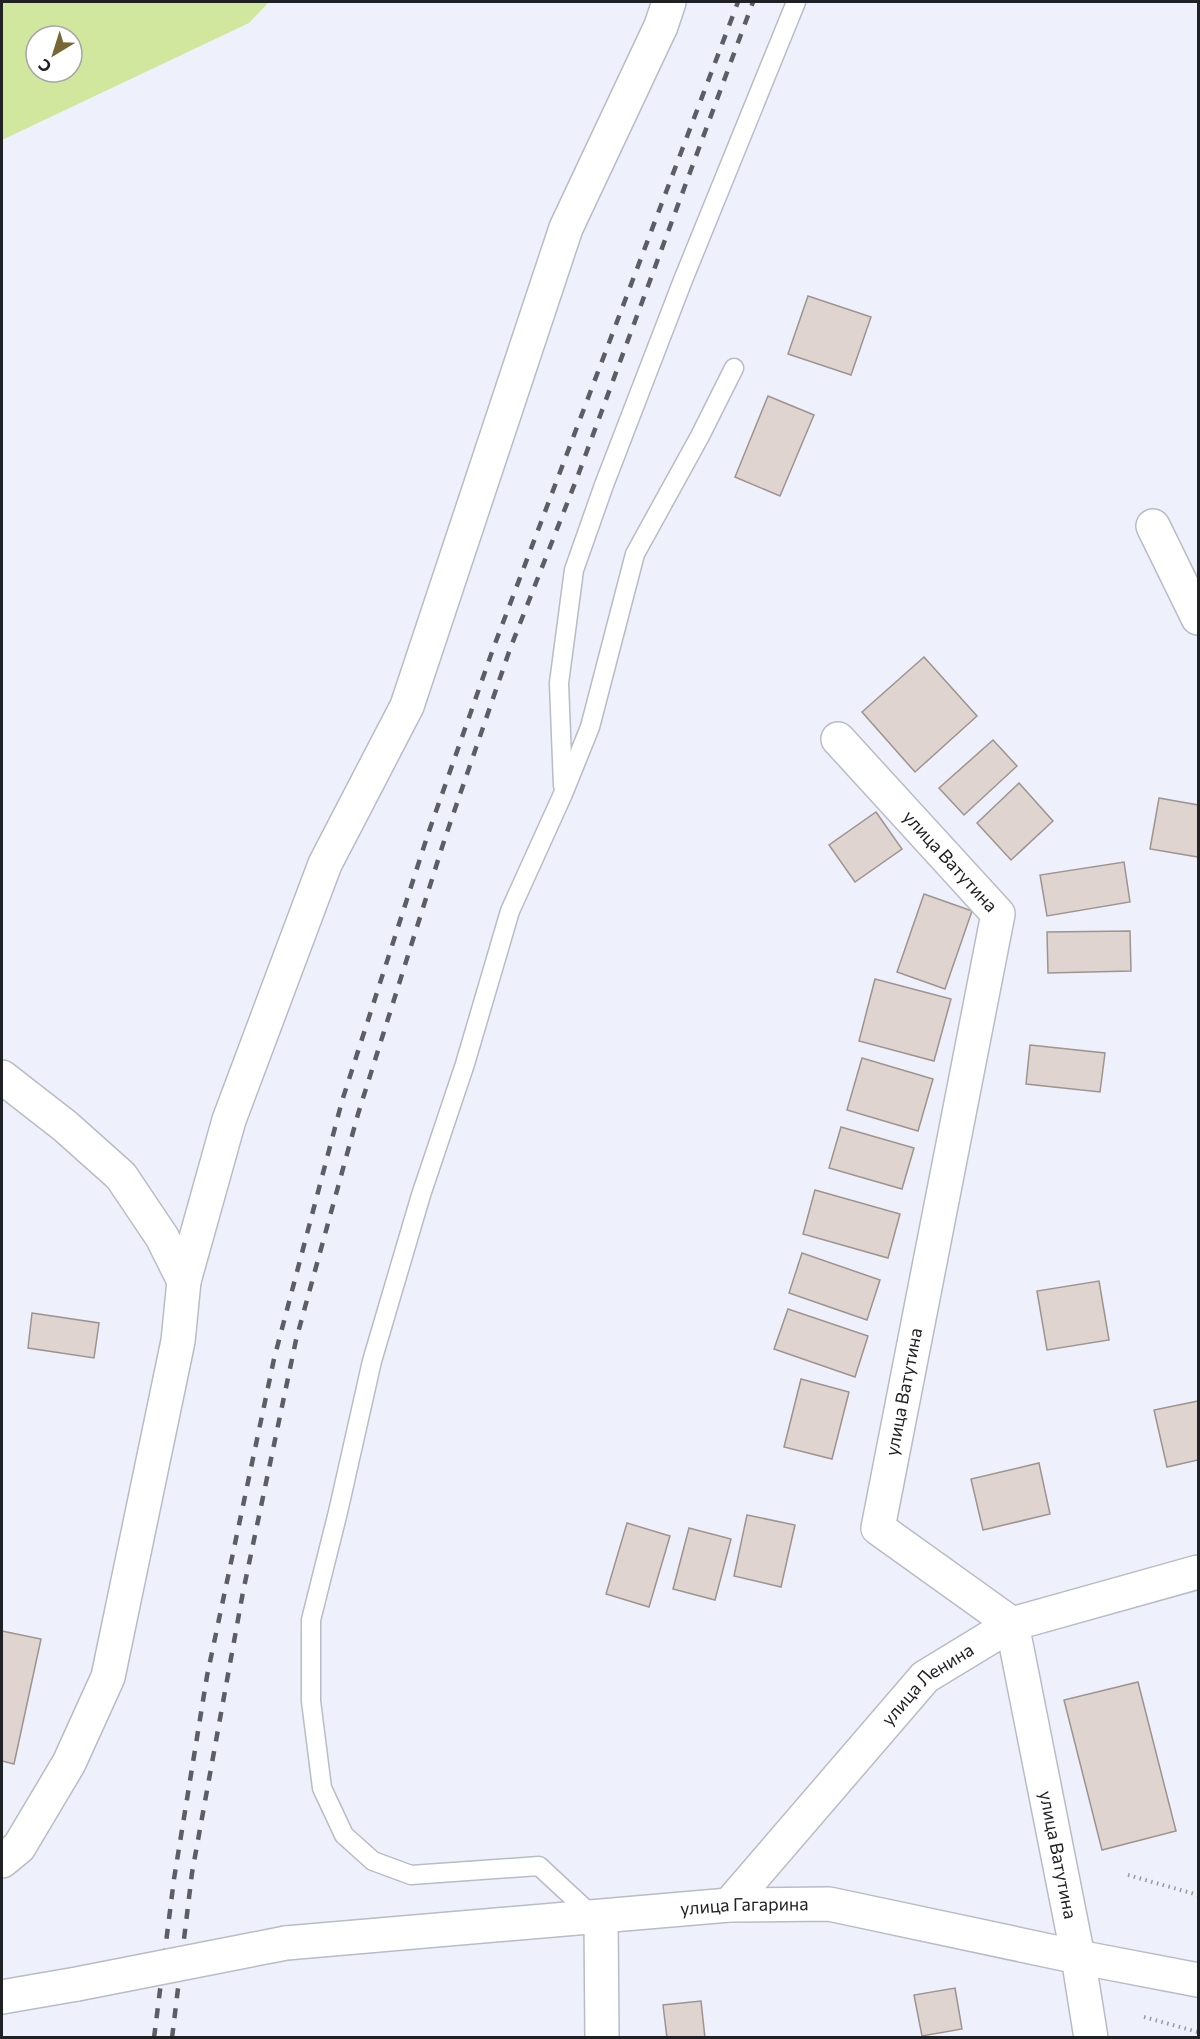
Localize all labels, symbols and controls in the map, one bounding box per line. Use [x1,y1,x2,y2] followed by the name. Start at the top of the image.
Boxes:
[24,24,84,84] north arrow
[34,55,55,77] text: С
[899,805,1003,916] street label: улица Ватутина
[880,1326,926,1458] street label: улица Ватутина
[876,1638,977,1730] street label: улица Ленина
[1035,1789,1082,1921] street label: улица Ватутина
[679,1892,809,1919] street label: улица Гагарина

